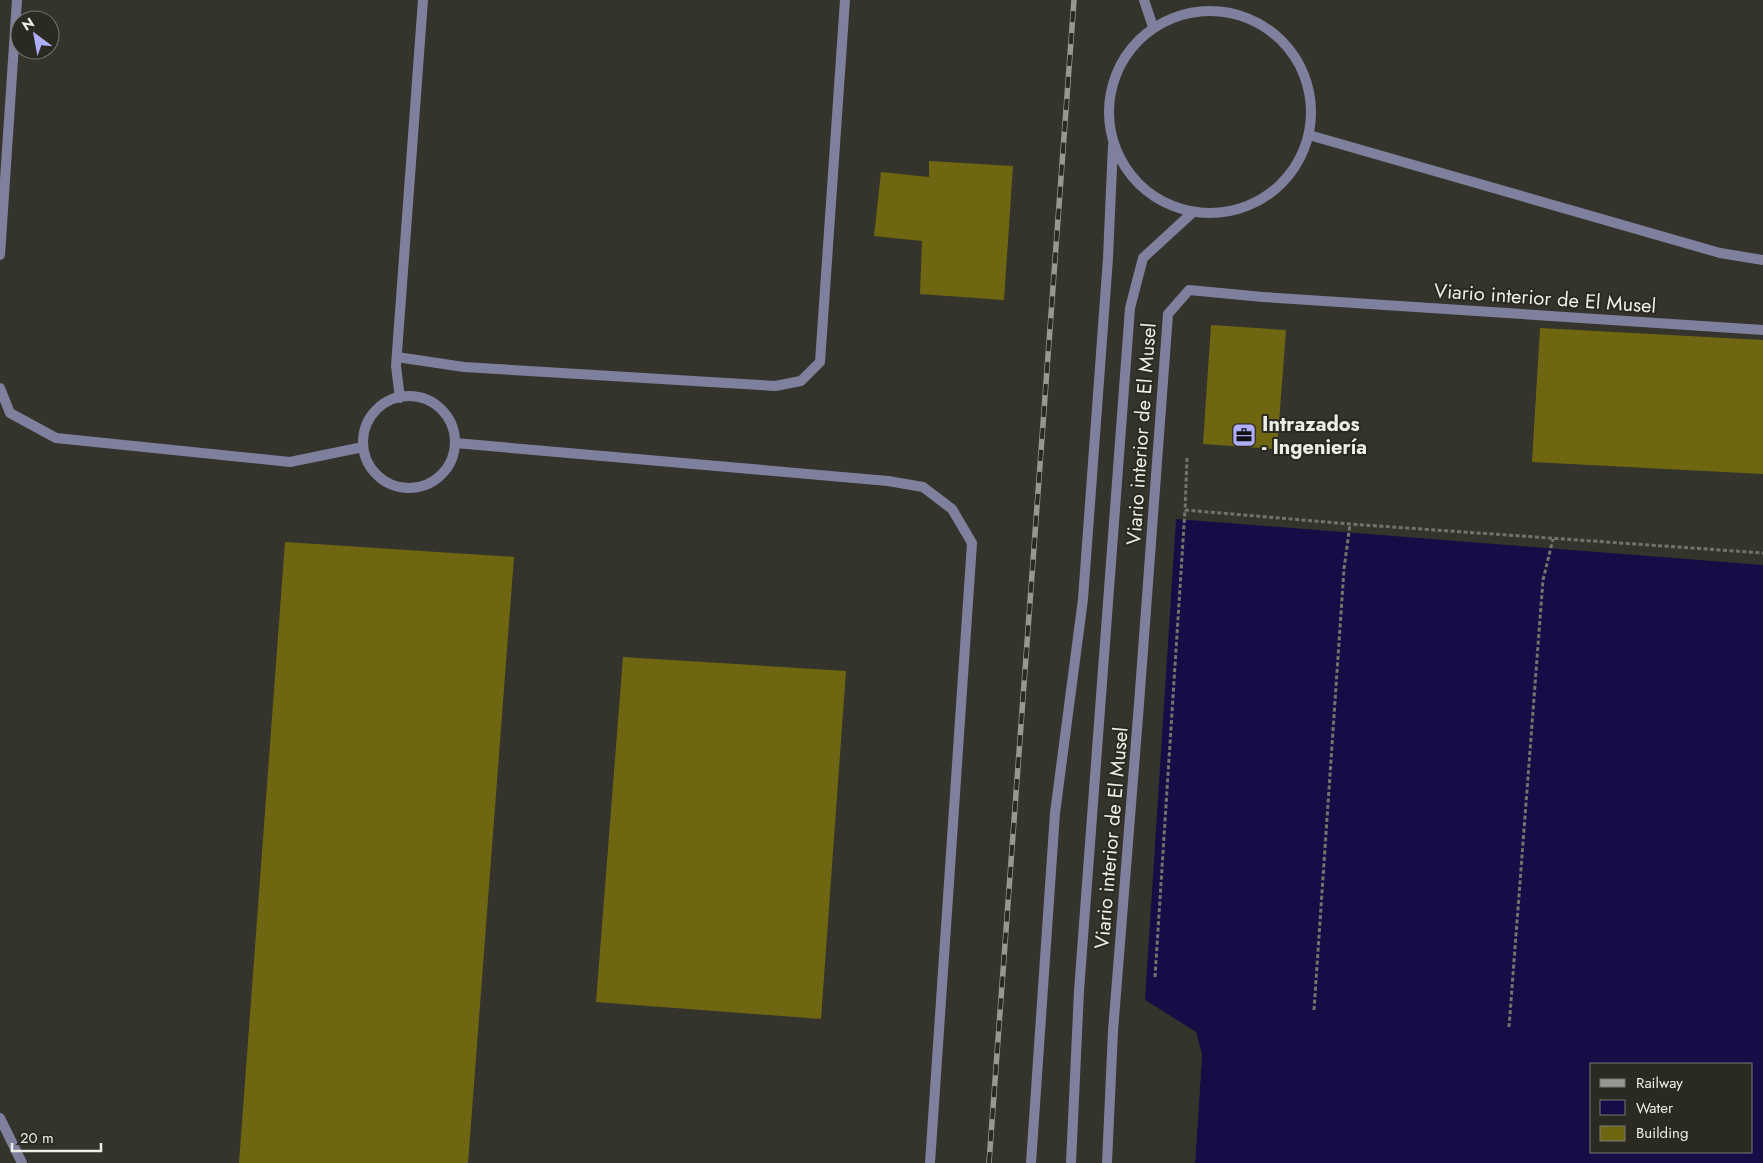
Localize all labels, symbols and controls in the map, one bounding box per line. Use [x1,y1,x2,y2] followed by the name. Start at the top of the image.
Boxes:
[10,10,60,60] north arrow
[18,13,38,35] text: N
[1433,276,1657,321] street label: Viario interior de El Musel
[1119,322,1164,546] street label: Viario interior de El Musel
[1262,410,1367,462] place label: Intrazados - Ingeniería
[1231,422,1257,448] office icon: Intrazados - Ingeniería
[1087,726,1136,950] street label: Viario interior de El Musel
[1590,1063,1753,1153] legend
[1636,1072,1683,1094] text: Railway
[1636,1097,1674,1119] text: Water
[12,1120,101,1152] scale bar
[1636,1122,1688,1144] text: Building
[20,1127,54,1149] text: 20 m

